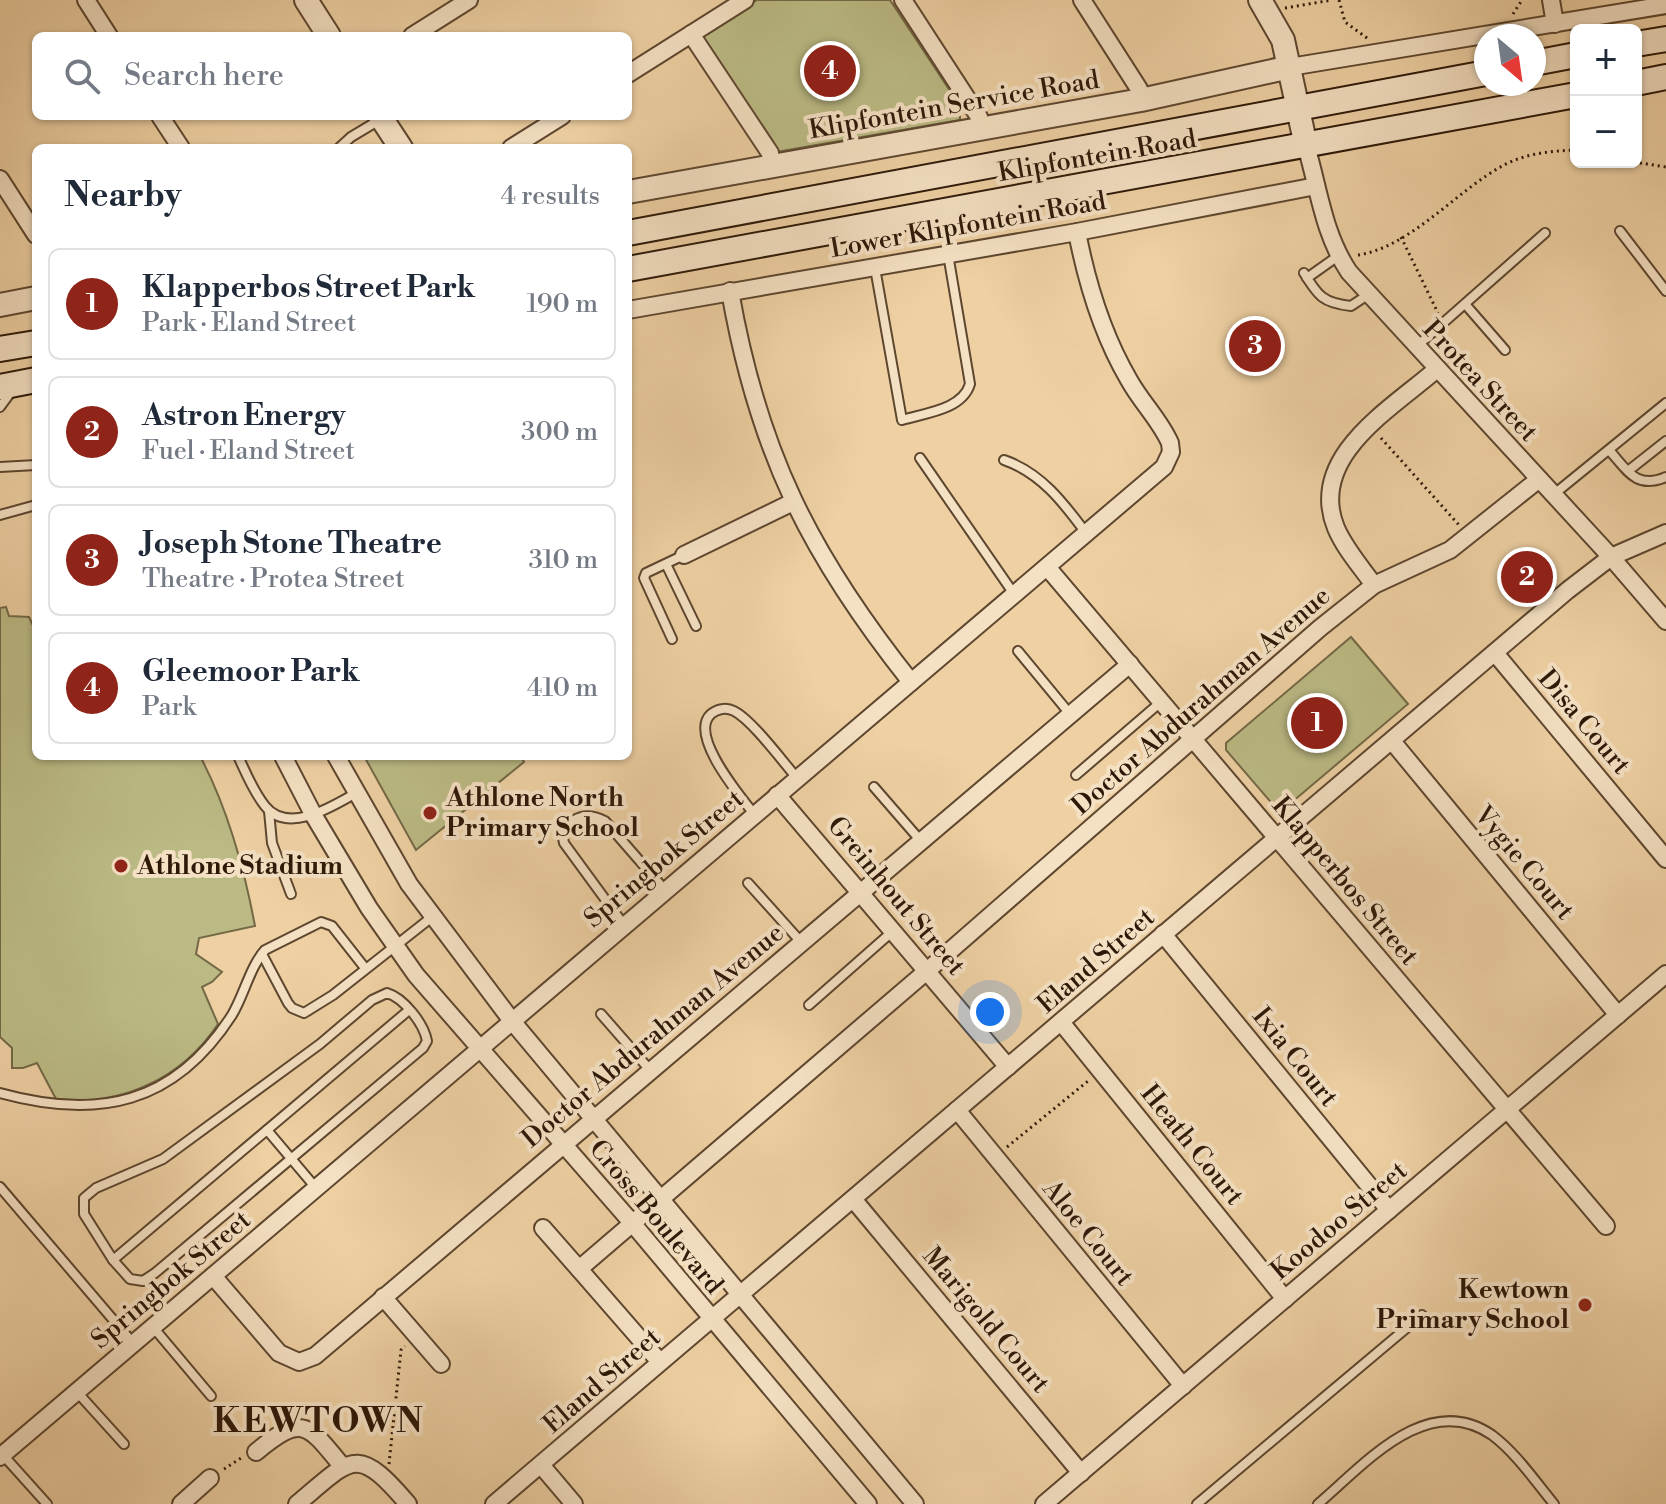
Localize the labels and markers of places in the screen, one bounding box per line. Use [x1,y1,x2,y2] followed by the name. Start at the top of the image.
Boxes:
[804,41,856,101] pin: 4
[1229,316,1281,376] pin: 3
[1501,547,1553,607] pin: 2
[1291,693,1343,753] pin: 1
[445,782,639,844] place label: Athlone North Primary School
[421,804,439,822] marker: Athlone North Primary School
[136,850,343,882] place label: Athlone Stadium
[112,857,130,875] marker: Athlone Stadium
[1376,1274,1569,1336] place label: Kewtown Primary School
[1576,1296,1594,1314] marker: Kewtown Primary School

